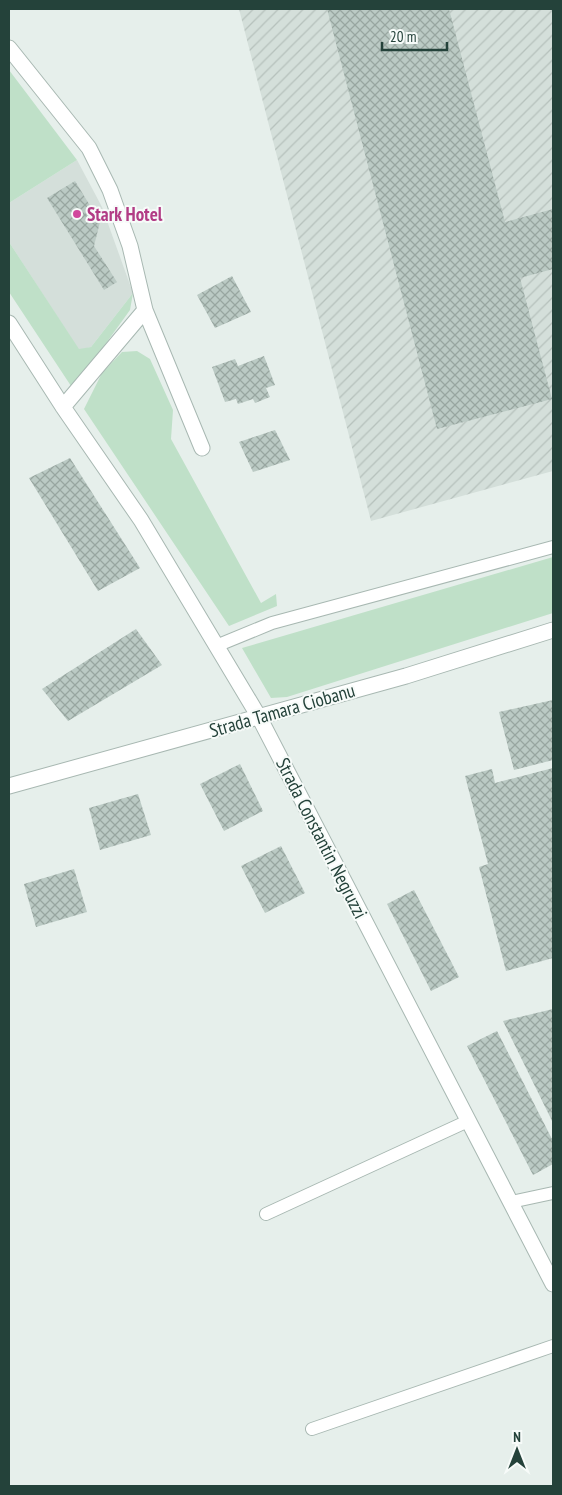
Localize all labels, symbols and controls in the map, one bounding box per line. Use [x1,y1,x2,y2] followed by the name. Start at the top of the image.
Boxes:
[382,20,447,52] scale bar
[390,27,416,46] text: 20 m
[87,202,163,226] place label: Stark Hotel
[71,208,83,220] marker: Stark Hotel
[206,678,358,742] street label: Strada Tamara Ciobanu
[271,754,373,922] street label: Strada Constantin Negruzzi
[492,1425,542,1475] north arrow
[513,1428,521,1446] text: N

